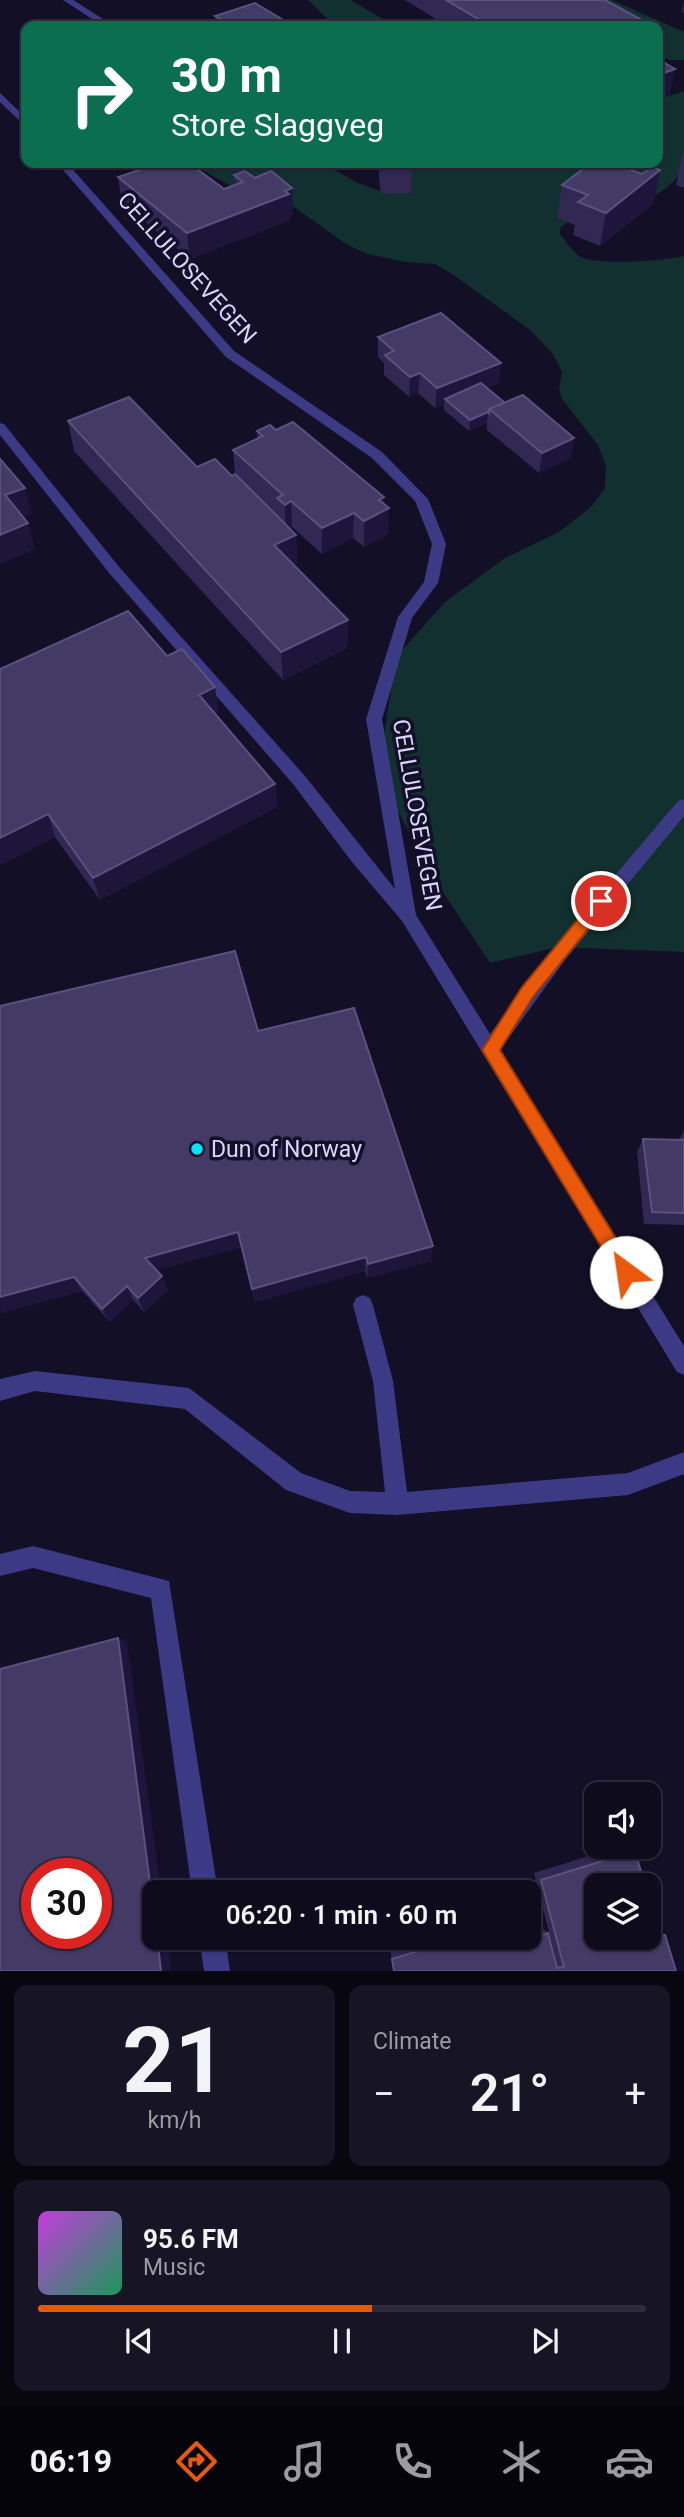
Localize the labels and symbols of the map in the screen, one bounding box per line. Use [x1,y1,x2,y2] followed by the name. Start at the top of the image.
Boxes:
[112,187,262,349] street label: CELLULOSEVEGEN
[387,717,447,913] street label: CELLULOSEVEGEN
[571,871,631,931] pin
[211,1136,362,1163] place label: Dun of Norway
[189,1141,205,1157] marker: Dun of Norway
[589,1235,663,1309] position arrow
[21,1858,112,1949] speed limit sign: 30

